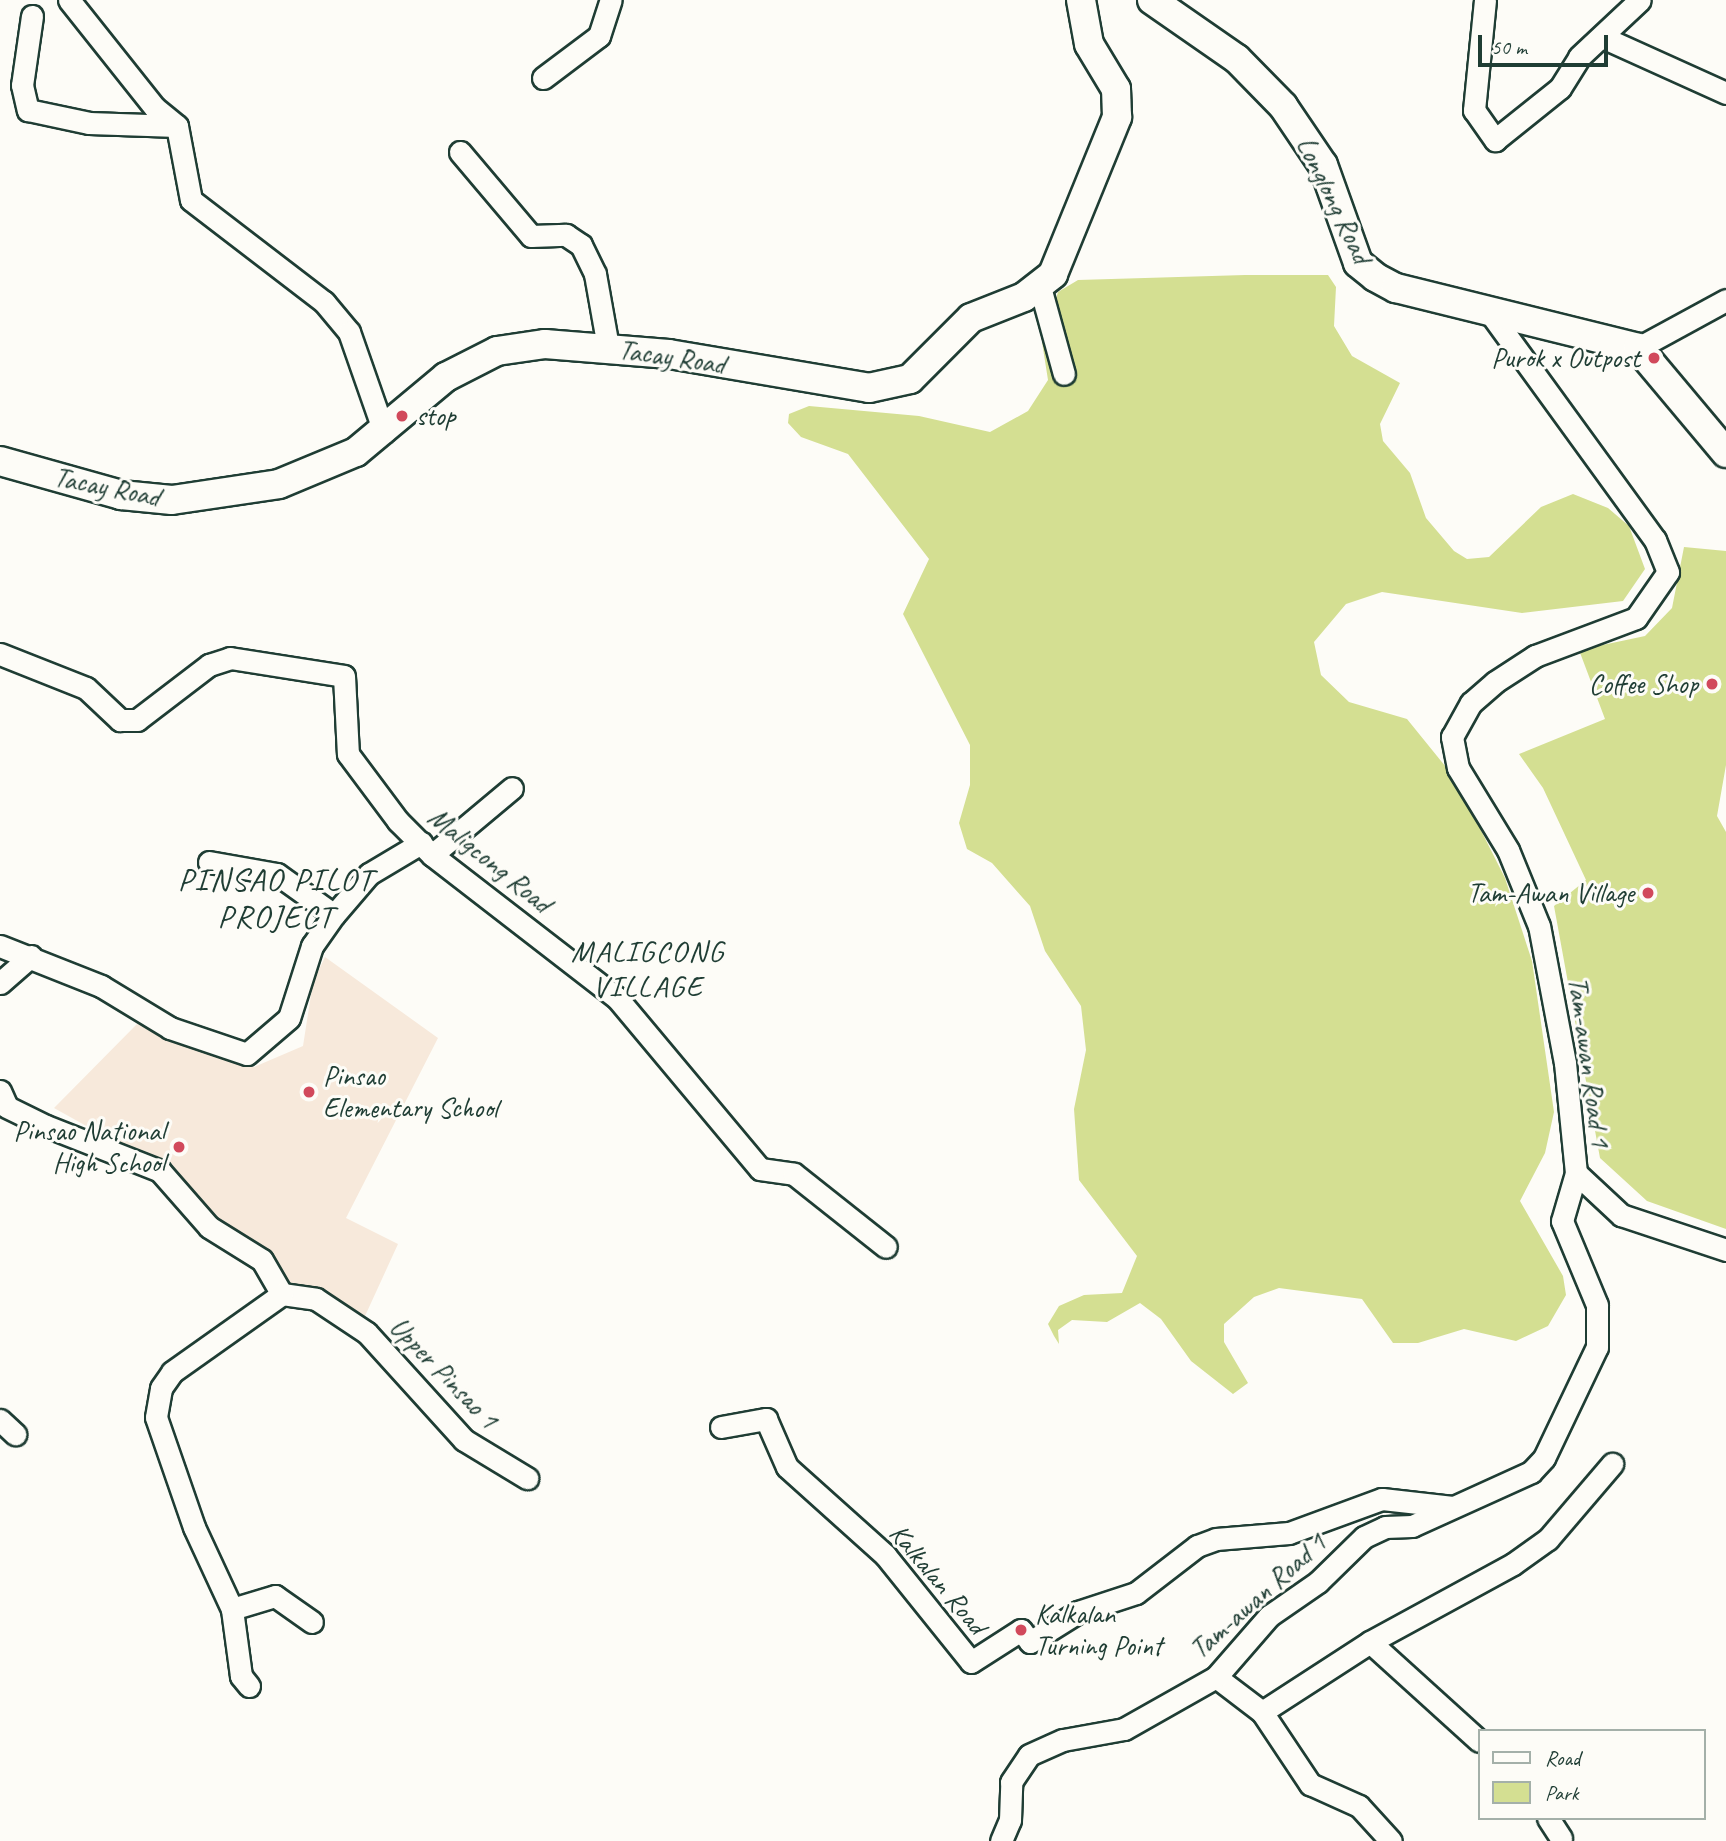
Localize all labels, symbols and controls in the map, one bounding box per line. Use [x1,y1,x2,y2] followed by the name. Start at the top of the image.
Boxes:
[1481,21,1610,65] scale bar
[1491,34,1527,60] text: 50 m
[1289,132,1379,268] street label: Longlong Road
[617,333,727,381] street label: Tacay Road
[1491,341,1640,375] place label: Purok x Outpost
[1646,350,1662,366] marker: Purok x Outpost
[416,399,455,433] place label: stop
[394,408,410,424] marker: stop
[51,460,163,514] street label: Tacay Road
[1588,667,1698,701] place label: Coffee Shop
[1704,676,1720,692] marker: Coffee Shop
[422,800,558,920] street label: Maligcong Road
[181,862,371,937] district label: PINSAO PILOT PROJECT
[1468,876,1634,910] place label: Tam-Awan Village
[1640,885,1656,901] marker: Tam-Awan Village
[572,933,724,1004] district label: MALIGCONG VILLAGE
[1560,975,1618,1149] street label: Tam-awan Road 1
[323,1059,498,1125] place label: Pinsao Elementary School
[301,1084,317,1100] marker: Pinsao Elementary School
[13,1114,165,1180] place label: Pinsao National High School
[171,1139,187,1155] marker: Pinsao National High School
[383,1310,505,1436] street label: Upper Pinsao 1
[882,1517,994,1641] street label: Kalkalan Road
[1183,1526,1333,1666] street label: Tam-awan Road 1
[1035,1597,1162,1663] place label: Kalkalan Turning Point
[1013,1622,1029,1638] marker: Kalkalan Turning Point
[1478,1729,1705,1820] legend
[1545,1745,1580,1771] text: Road
[1545,1780,1578,1806] text: Park

